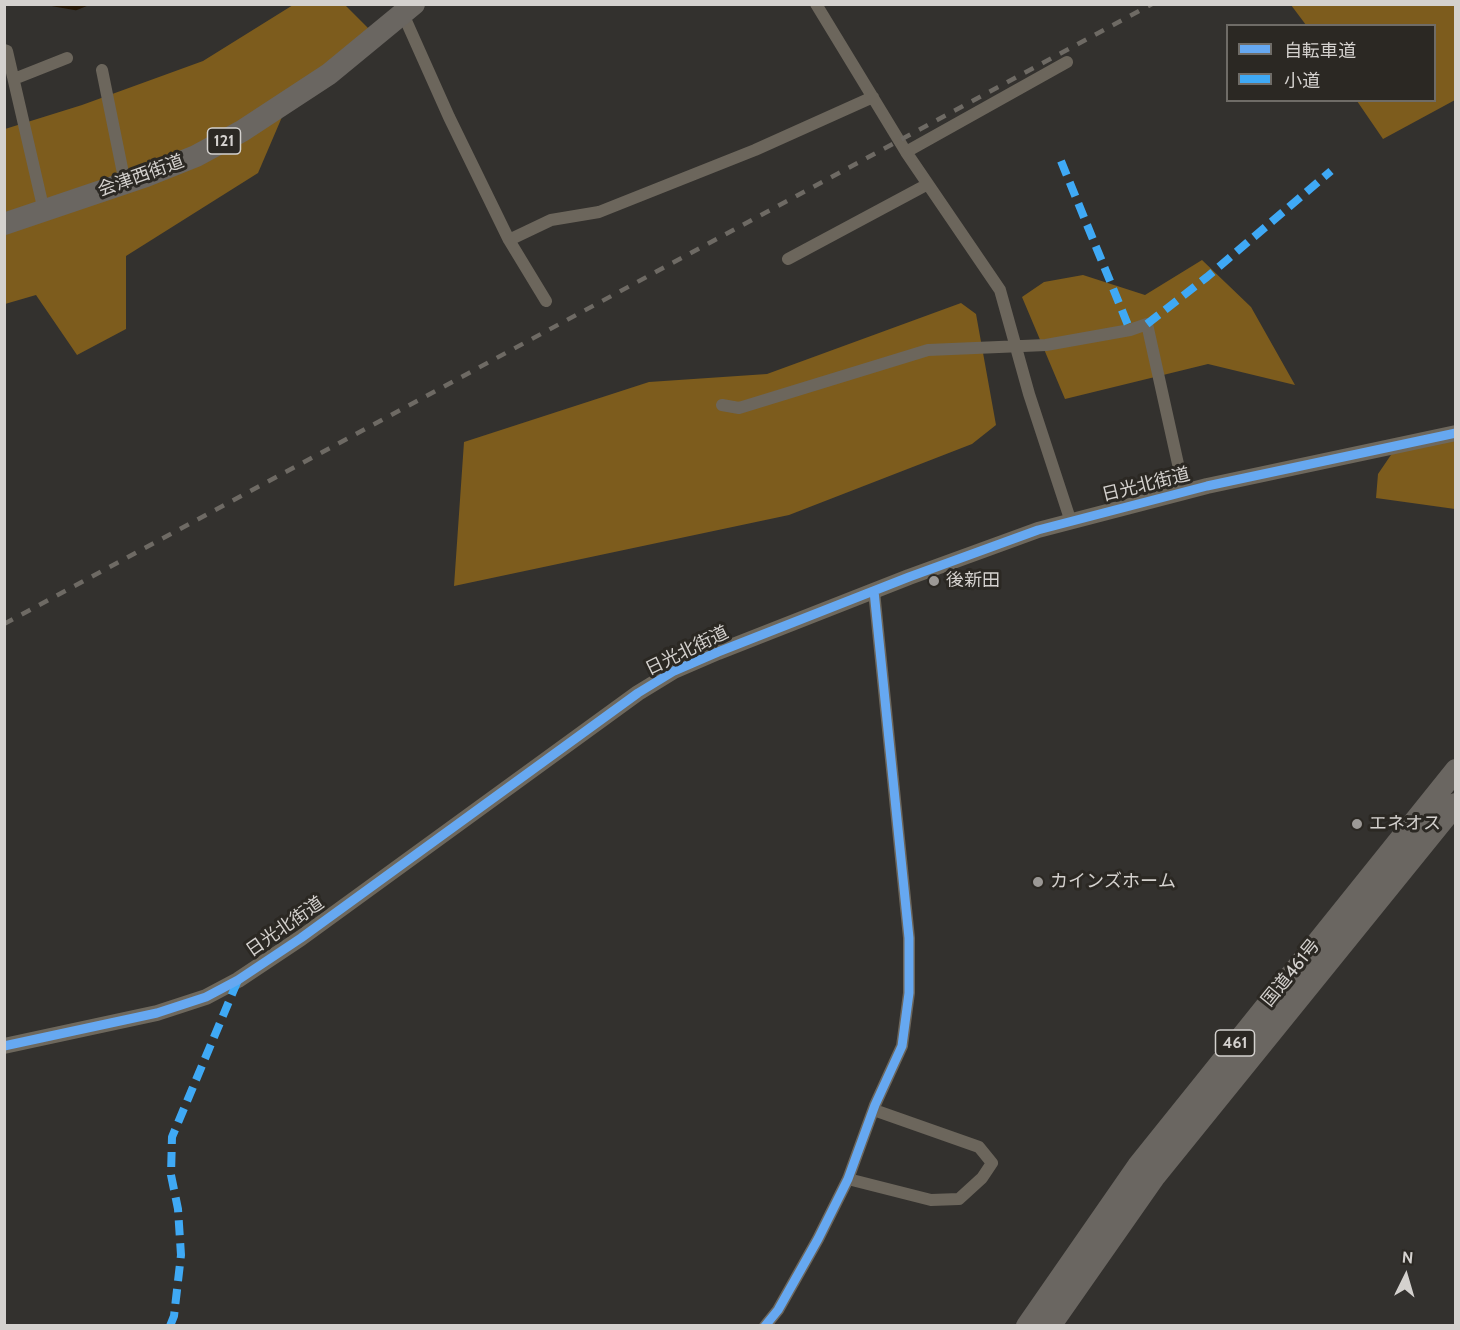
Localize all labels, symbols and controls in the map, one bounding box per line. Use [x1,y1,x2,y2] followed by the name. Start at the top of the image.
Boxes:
[1226,24,1436,102] legend
[1284,40,1356,62] text: 自転車道
[1284,70,1320,92] text: 小道
[208,128,240,154] road number: 121
[95,150,187,202] street label: 会津西街道
[1100,464,1192,506] street label: 日光北街道
[946,570,1000,592] place label: 後新田
[927,574,941,588] marker: 後新田
[642,622,732,680] street label: 日光北街道
[1369,813,1441,835] place label: エネオス
[1350,817,1364,831] marker: エネオス
[1050,871,1176,893] place label: カインズホーム
[1031,875,1045,889] marker: カインズホーム
[242,892,328,962] street label: 日光北街道
[1257,935,1325,1011] street label: 国道461号
[1216,1030,1254,1056] road number: 461
[1376,1246,1436,1306] north arrow
[1401,1248,1414,1268] text: N

